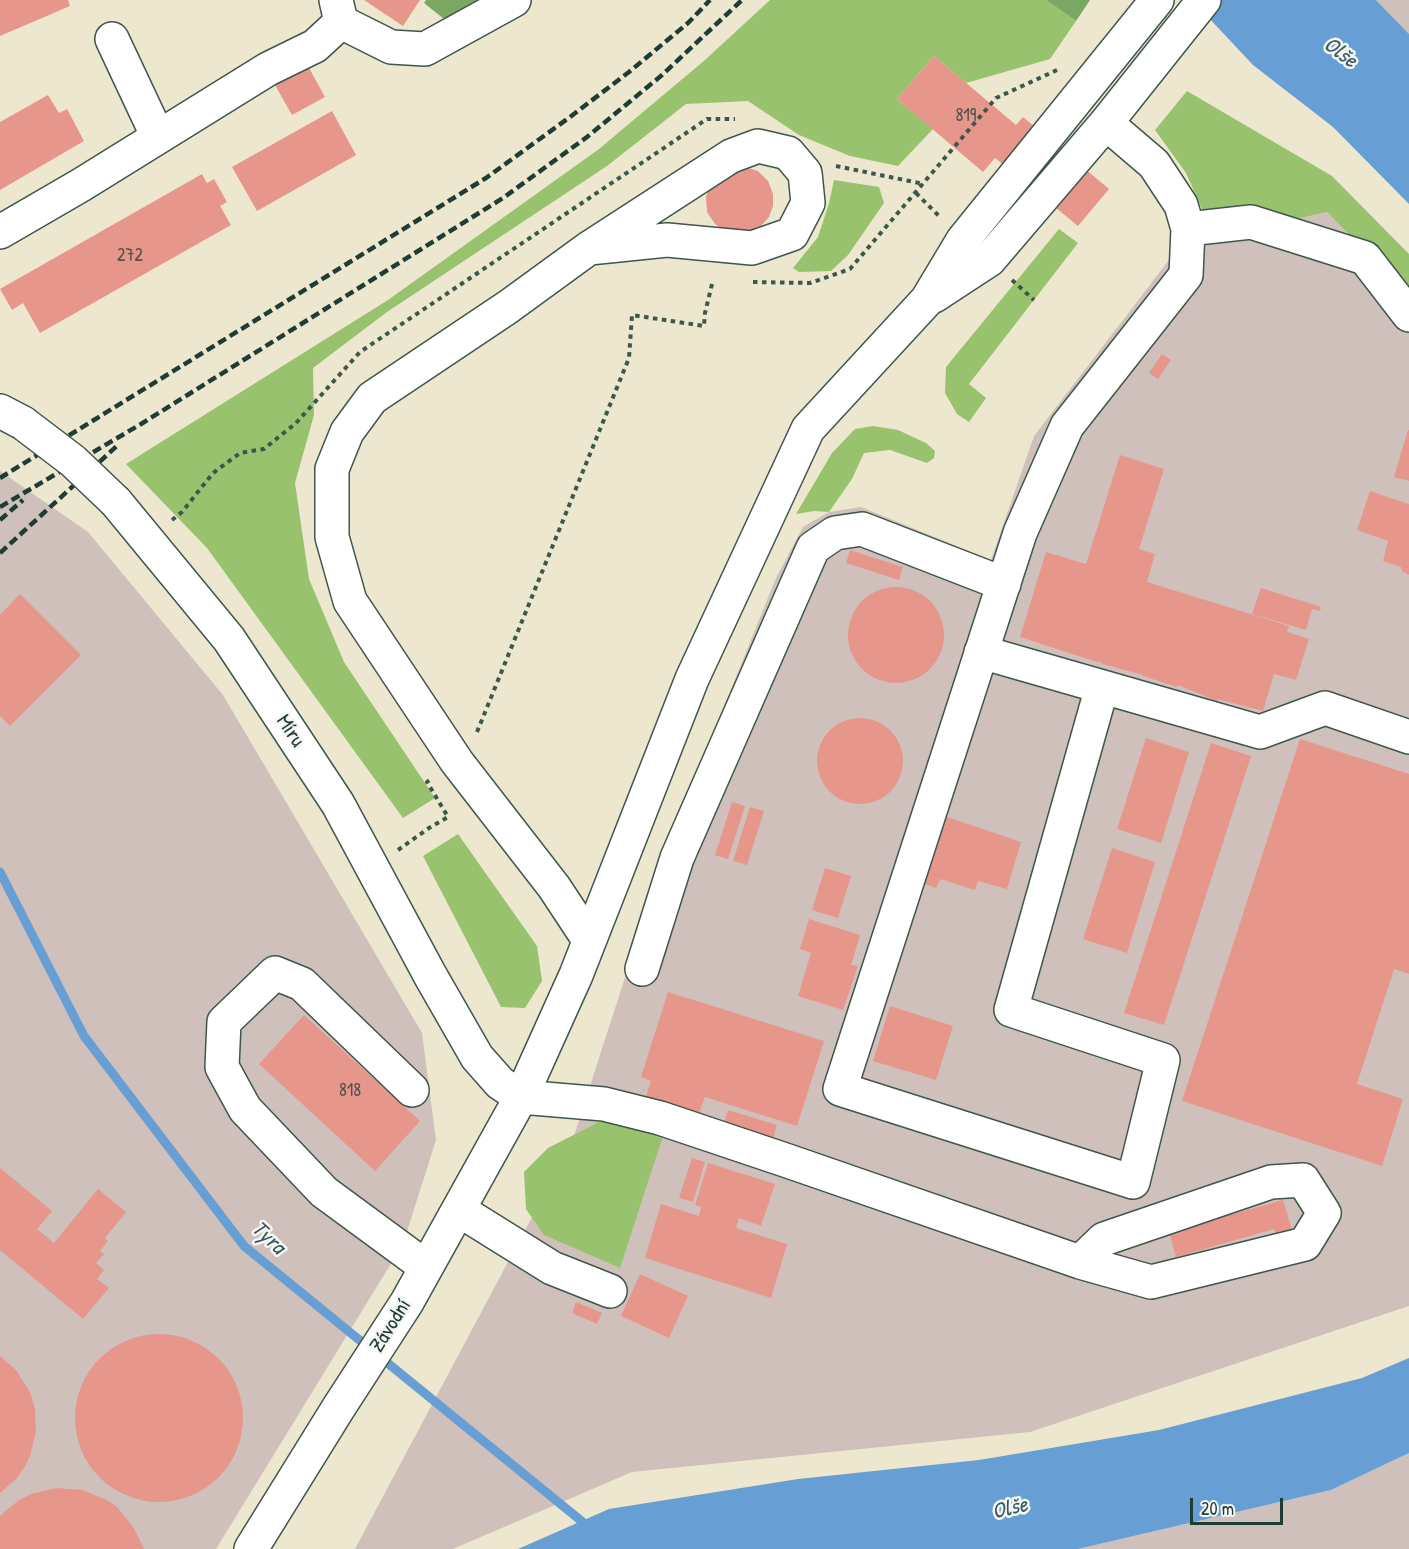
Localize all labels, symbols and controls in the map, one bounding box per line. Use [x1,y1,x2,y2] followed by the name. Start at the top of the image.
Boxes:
[1318,32,1362,74] water label: Olše
[956,105,976,127] house number: 819
[117,245,143,267] house number: 272
[270,710,310,752] street label: Míru
[339,1080,361,1102] house number: 818
[246,1216,290,1260] water label: Tyra
[365,1295,417,1357] street label: Závodní
[1193,1486,1286,1524] scale bar
[990,1492,1030,1526] water label: Olše
[1201,1496,1234,1521] text: 20 m

